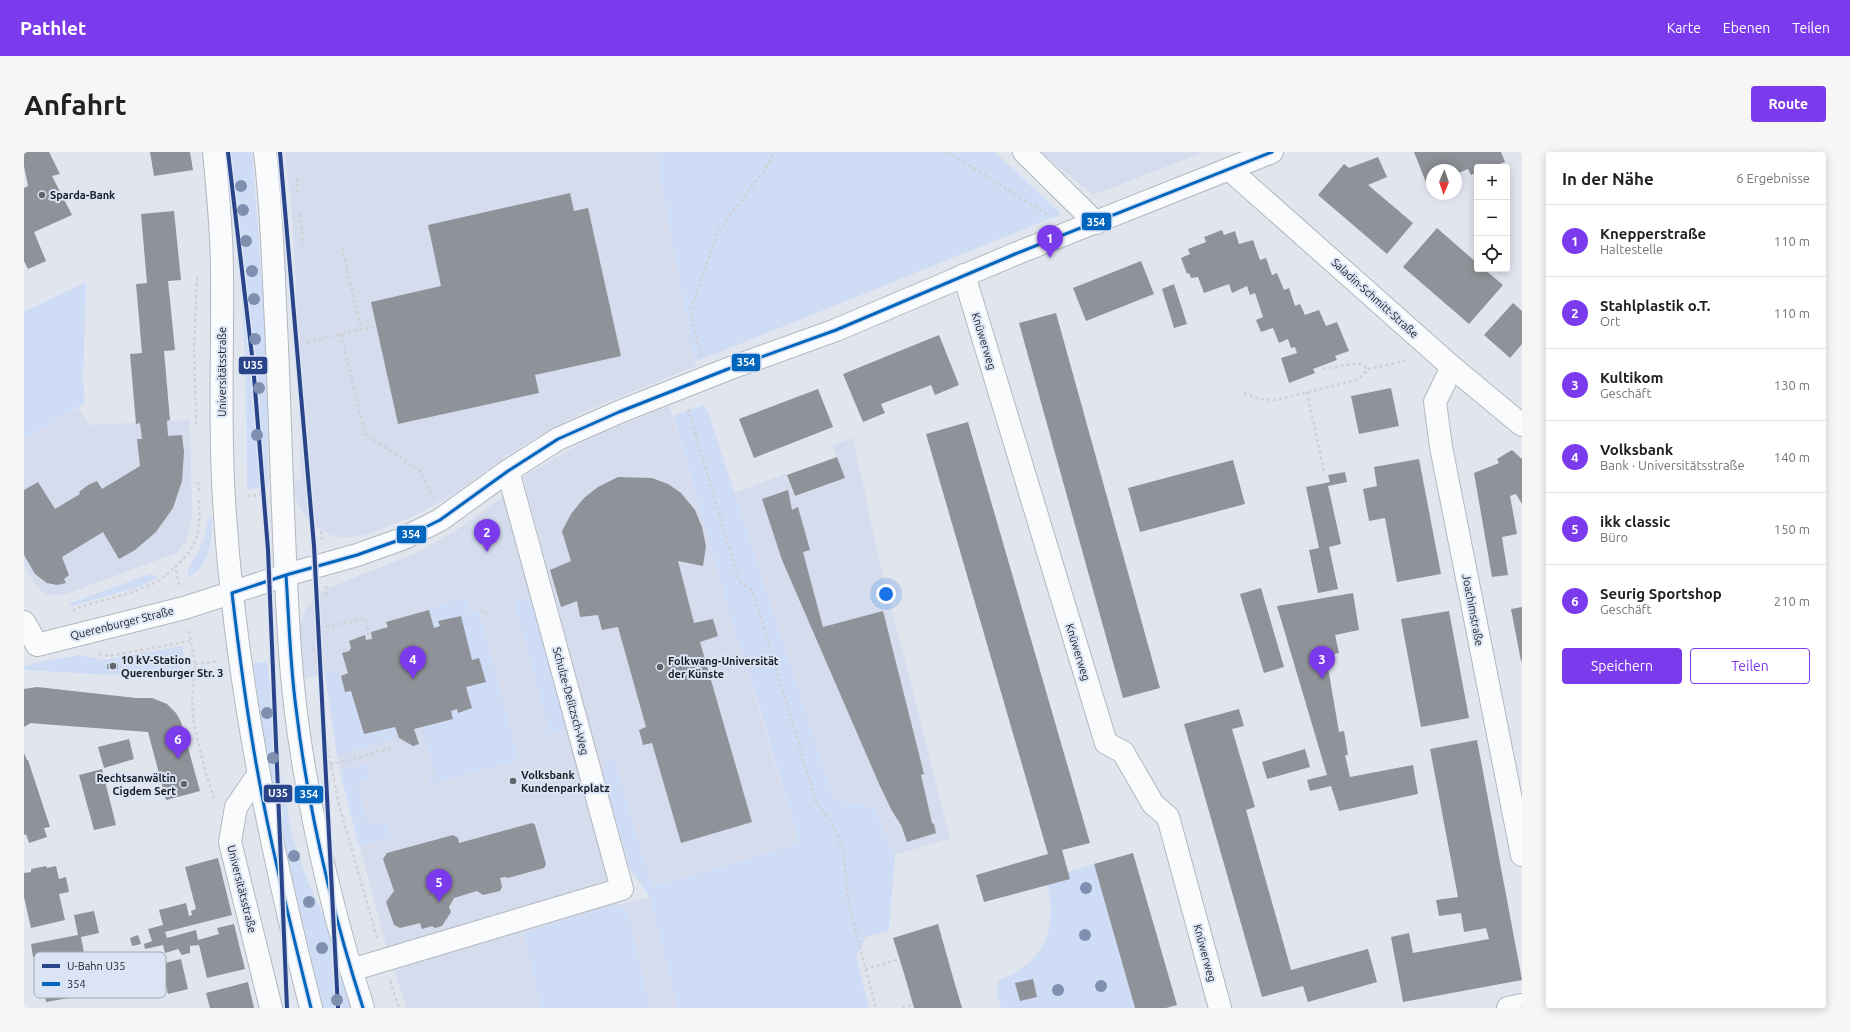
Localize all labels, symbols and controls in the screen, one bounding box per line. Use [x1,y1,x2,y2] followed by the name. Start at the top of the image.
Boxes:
[20,17,86,39] text: Pathlet
[1667,20,1701,36] text: Karte
[1723,20,1770,36] text: Ebenen
[1792,20,1830,36] text: Teilen
[1751,86,1826,122] button: Route
[24,89,127,120] text: Anfahrt
[1426,164,1462,200] north arrow
[1474,164,1510,272] map controls
[1474,164,1510,200] button: +
[1562,169,1654,188] text: In der Nähe
[1736,171,1810,185] text: 6 Ergebnisse
[50,189,116,201] place label: Sparda-Bank
[37,190,47,200] marker: Sparda-Bank
[1474,200,1510,236] button: −
[1081,212,1112,231] line badge: 354
[1087,216,1105,228] text: 354
[1037,225,1063,258] pin: 1
[1600,225,1706,242] text: Knepperstraße
[1571,234,1579,248] text: 1
[1774,234,1810,248] text: 110 m
[1474,236,1510,272] button: locate
[1600,242,1663,256] text: Haltestelle
[1329,256,1421,340] street label: Saladin-Schmitt-Straße
[1600,297,1711,314] text: Stahlplastik o.T.
[1571,306,1579,320] text: 2
[1774,306,1810,320] text: 110 m
[970,311,998,371] street label: Knüwerweg
[1600,314,1620,328] text: Ort
[216,327,228,417] street label: Universitätsstraße
[731,353,761,372] line badge: 354
[238,356,268,375] line badge: U35
[737,356,755,368] text: 354
[243,359,263,371] text: U35
[1600,369,1663,386] text: Kultikom
[1571,378,1579,392] text: 3
[1774,378,1810,392] text: 130 m
[1600,386,1652,400] text: Geschäft
[1600,441,1673,458] text: Volksbank
[1571,450,1579,464] text: 4
[1774,450,1810,464] text: 140 m
[1600,458,1745,472] text: Bank · Universitätsstraße
[1600,513,1670,530] text: ikk classic
[474,519,500,552] pin: 2
[1571,522,1579,536] text: 5
[1774,522,1810,536] text: 150 m
[396,525,427,544] line badge: 354
[402,528,420,540] text: 354
[1600,530,1628,544] text: Büro
[1460,573,1486,647] street label: Joachimstraße
[876,584,896,604] your location
[1600,585,1722,602] text: Seurig Sportshop
[1571,594,1579,608] text: 6
[1774,594,1810,608] text: 210 m
[1600,602,1652,616] text: Geschäft
[69,604,175,642] street label: Querenburger Straße
[1064,622,1092,682] street label: Knüwerweg
[400,646,426,679] pin: 4
[551,646,591,756] street label: Schulze-Delitzsch-Weg
[1309,646,1335,679] pin: 3
[1562,648,1682,684] button: Speichern
[1690,648,1810,684] button: Teilen
[121,654,223,679] place label: 10 kV-Station Querenburger Str. 3
[668,655,779,680] place label: Folkwang-Universität der Künste
[108,661,118,671] marker: 10 kV-Station Querenburger Str. 3
[655,662,665,672] marker: Folkwang-Universität der Künste
[165,726,191,759] pin: 6
[521,769,610,794] place label: Volksbank Kundenparkplatz
[97,772,176,797] place label: Rechtsanwältin Cigdem Sert
[508,776,518,786] marker: Volksbank Kundenparkplatz
[179,779,189,789] marker: Rechtsanwältin Cigdem Sert
[263,784,293,803] line badge: U35
[294,785,324,804] line badge: 354
[268,787,288,799] text: U35
[300,788,318,800] text: 354
[225,844,259,934] street label: Universitätsstraße
[426,869,452,902] pin: 5
[1192,923,1218,983] street label: Knüwerweg
[34,952,166,998] legend
[67,960,125,972] text: U-Bahn U35
[67,978,86,990] text: 354

